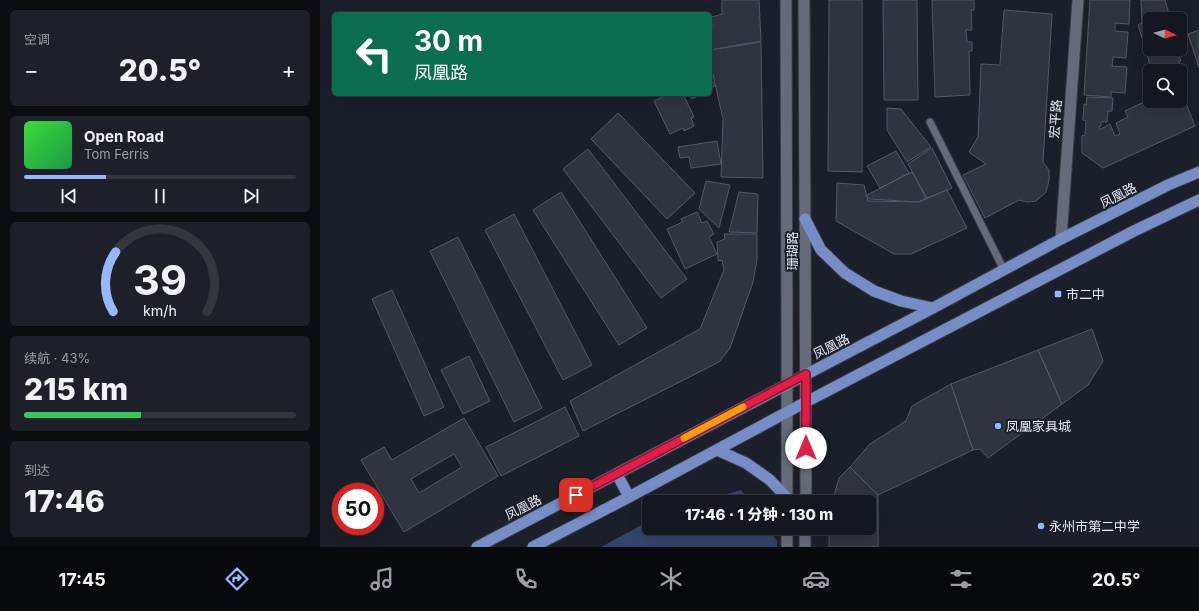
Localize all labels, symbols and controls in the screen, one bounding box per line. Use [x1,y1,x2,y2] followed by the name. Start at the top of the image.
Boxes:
[1143,12,1187,56] north arrow
[1143,12,1187,108] map controls
[414,24,483,58] text: 30 m
[348,28,400,80] icon: left
[24,31,50,47] text: 空调
[119,52,201,88] text: 20.5°
[24,57,39,83] text: −
[281,57,296,83] text: +
[414,62,468,83] text: 凤凰路
[1143,64,1187,108] button: search
[1046,99,1064,139] street label: 宏平路
[84,127,164,146] text: Open Road
[84,146,149,162] text: Tom Ferris
[1097,179,1139,211] street label: 凤凰路
[58,185,80,207] icon: previous
[149,185,171,207] icon: pause
[240,185,262,207] icon: next
[784,231,800,271] street label: 珊瑚路
[133,254,187,304] text: 39
[1066,286,1105,302] place label: 市二中
[1053,289,1063,299] marker: 市二中
[143,301,177,318] text: km/h
[810,330,852,362] street label: 凤凰路
[24,350,90,366] text: 续航 · 43%
[24,371,128,407] text: 215 km
[1006,418,1071,434] place label: 凤凰家具城
[993,421,1003,431] marker: 凤凰家具城
[785,427,827,469] position arrow
[24,462,50,478] text: 到达
[559,478,593,512] pin
[24,483,105,519] text: 17:46
[332,483,384,535] speed limit sign: 50
[565,484,587,506] icon: arrive
[502,491,544,523] street label: 凤凰路
[685,505,833,524] text: 17:46 · 1 分钟 · 130 m
[1049,518,1140,534] place label: 永州市第二中学
[1036,521,1046,531] marker: 永州市第二中学
[223,565,251,593] icon: directions
[368,565,396,593] icon: music
[512,565,540,593] icon: phone
[657,565,685,593] icon: climate
[802,565,830,593] icon: car
[947,565,975,593] icon: filters
[58,569,106,590] text: 17:45
[1092,569,1141,590] text: 20.5°

